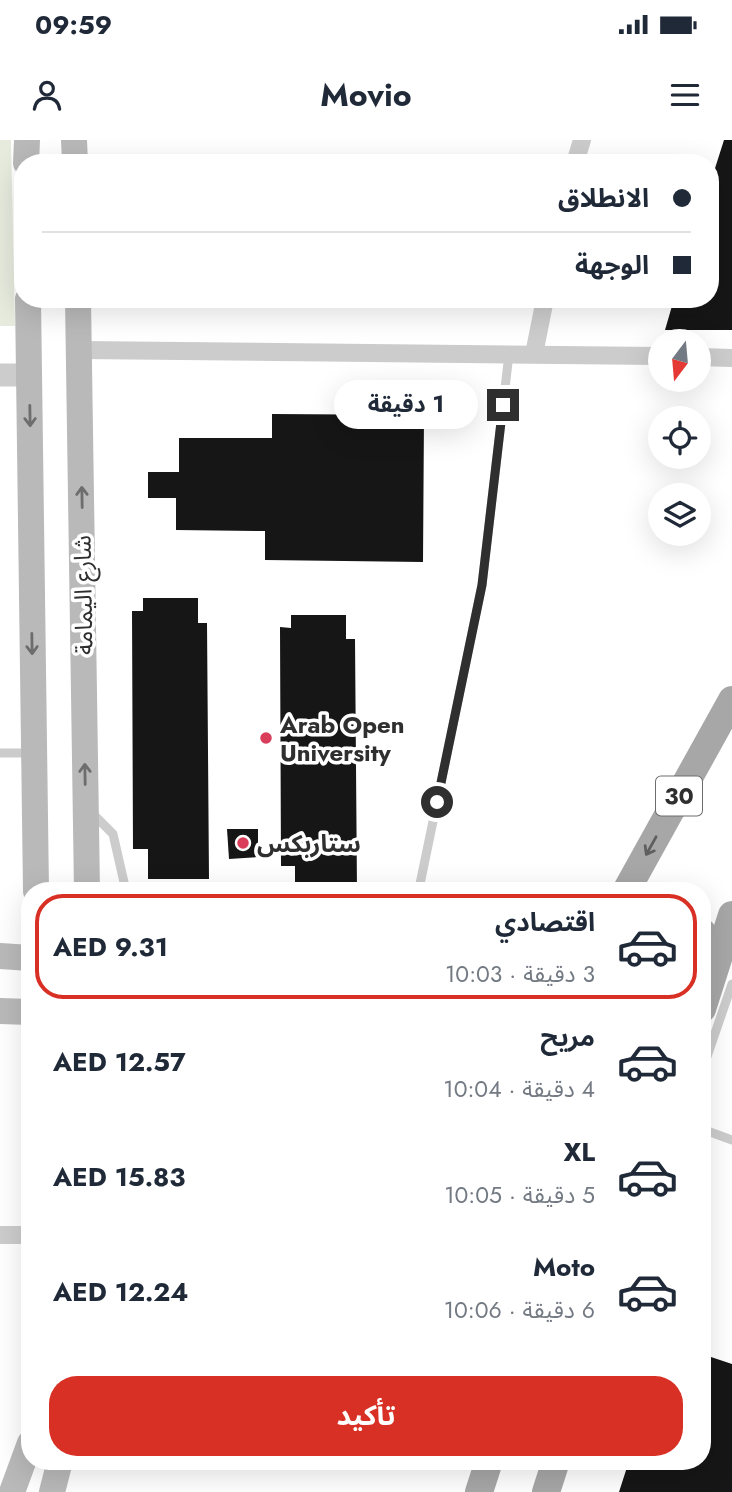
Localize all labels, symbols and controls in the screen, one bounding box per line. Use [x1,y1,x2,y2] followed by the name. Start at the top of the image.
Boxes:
[35,6,112,44] text: 09:59
[320,72,412,118] text: Movio
[28,76,66,114] icon: person
[666,76,704,114] icon: menu
[558,179,649,217] text: الانطلاق
[575,246,649,284] text: الوجهة
[648,329,710,392] north arrow
[648,329,711,546] map controls
[335,380,478,430] callout: 1 دقيقة
[368,387,444,421] text: 1 دقيقة
[487,389,519,421] route end
[23,405,36,428] one-way arrow
[648,406,711,469] button: locate
[648,483,711,546] button: layers
[75,486,88,509] one-way arrow
[64,535,102,655] street label: شارع اليمامة
[25,632,39,655] one-way arrow
[279,707,405,770] place label: Arab Open University
[258,730,274,746] marker: Arab Open University
[79,762,92,785] one-way arrow
[656,776,702,816] road number: 30
[421,786,453,818] route start
[257,826,361,861] place label: ستاربكس
[235,835,251,851] marker: ستاربكس
[644,835,658,855] one-way arrow
[495,903,595,941] text: اقتصادي
[616,915,679,978] icon: car
[53,928,168,966] text: AED 9.31
[445,957,595,991] text: 3 دقيقة · 10:03
[540,1018,595,1056] text: مريح
[616,1030,679,1093] icon: car
[53,1043,186,1081] text: AED 12.57
[443,1072,595,1106] text: 4 دقيقة · 10:04
[563,1133,595,1171] text: XL
[616,1145,679,1208] icon: car
[53,1158,185,1196] text: AED 15.83
[444,1178,595,1212] text: 5 دقيقة · 10:05
[533,1248,595,1286] text: Moto
[616,1260,679,1323] icon: car
[53,1273,189,1311] text: AED 12.24
[444,1293,595,1327] text: 6 دقيقة · 10:06
[49,1376,683,1456] button: تأكيد

